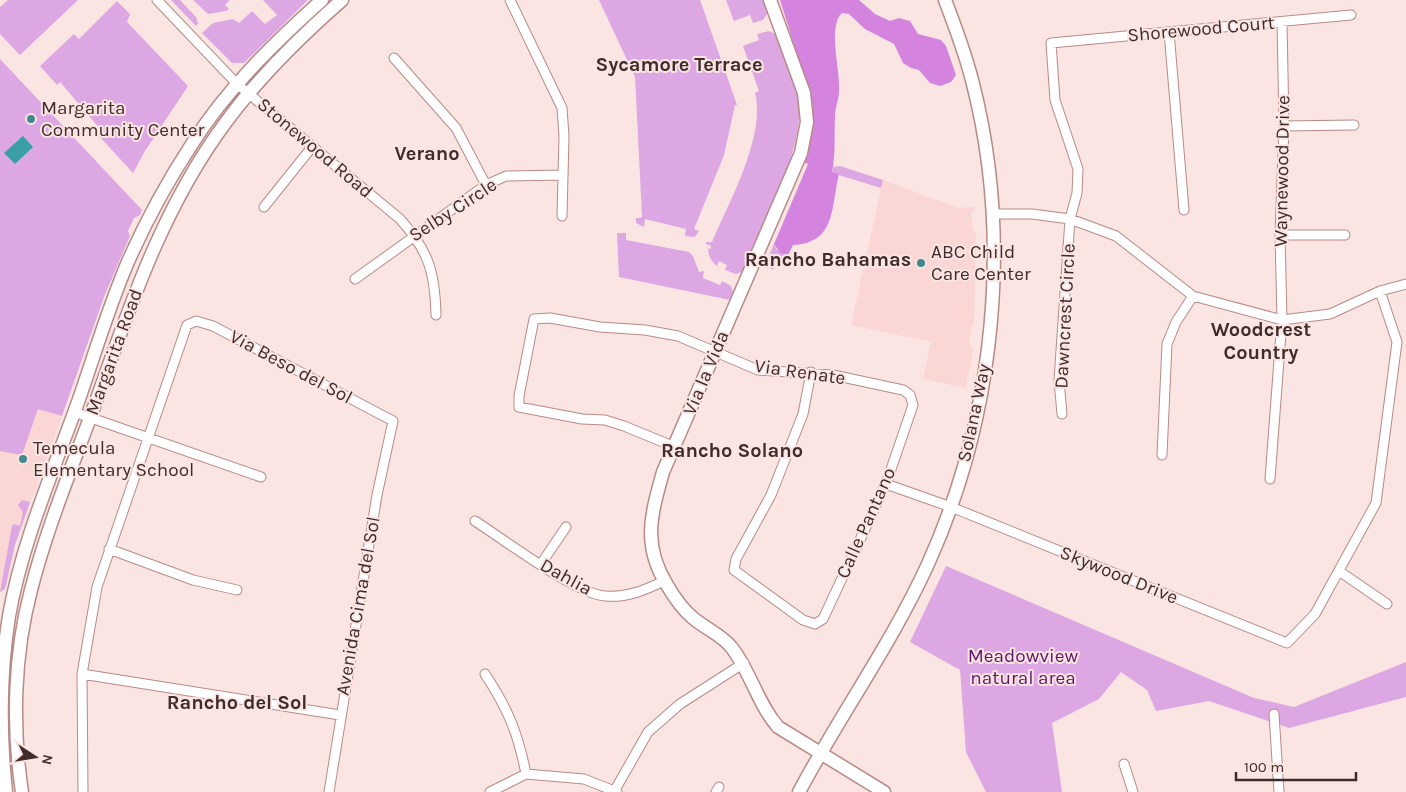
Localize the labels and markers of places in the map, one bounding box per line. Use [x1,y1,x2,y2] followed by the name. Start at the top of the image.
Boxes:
[41,97,204,141] place label: Margarita Community Center
[25,113,37,125] marker: Margarita Community Center
[931,241,1031,285] place label: ABC Child Care Center
[915,257,927,269] marker: ABC Child Care Center
[33,437,194,481] place label: Temecula Elementary School
[17,453,29,465] marker: Temecula Elementary School

